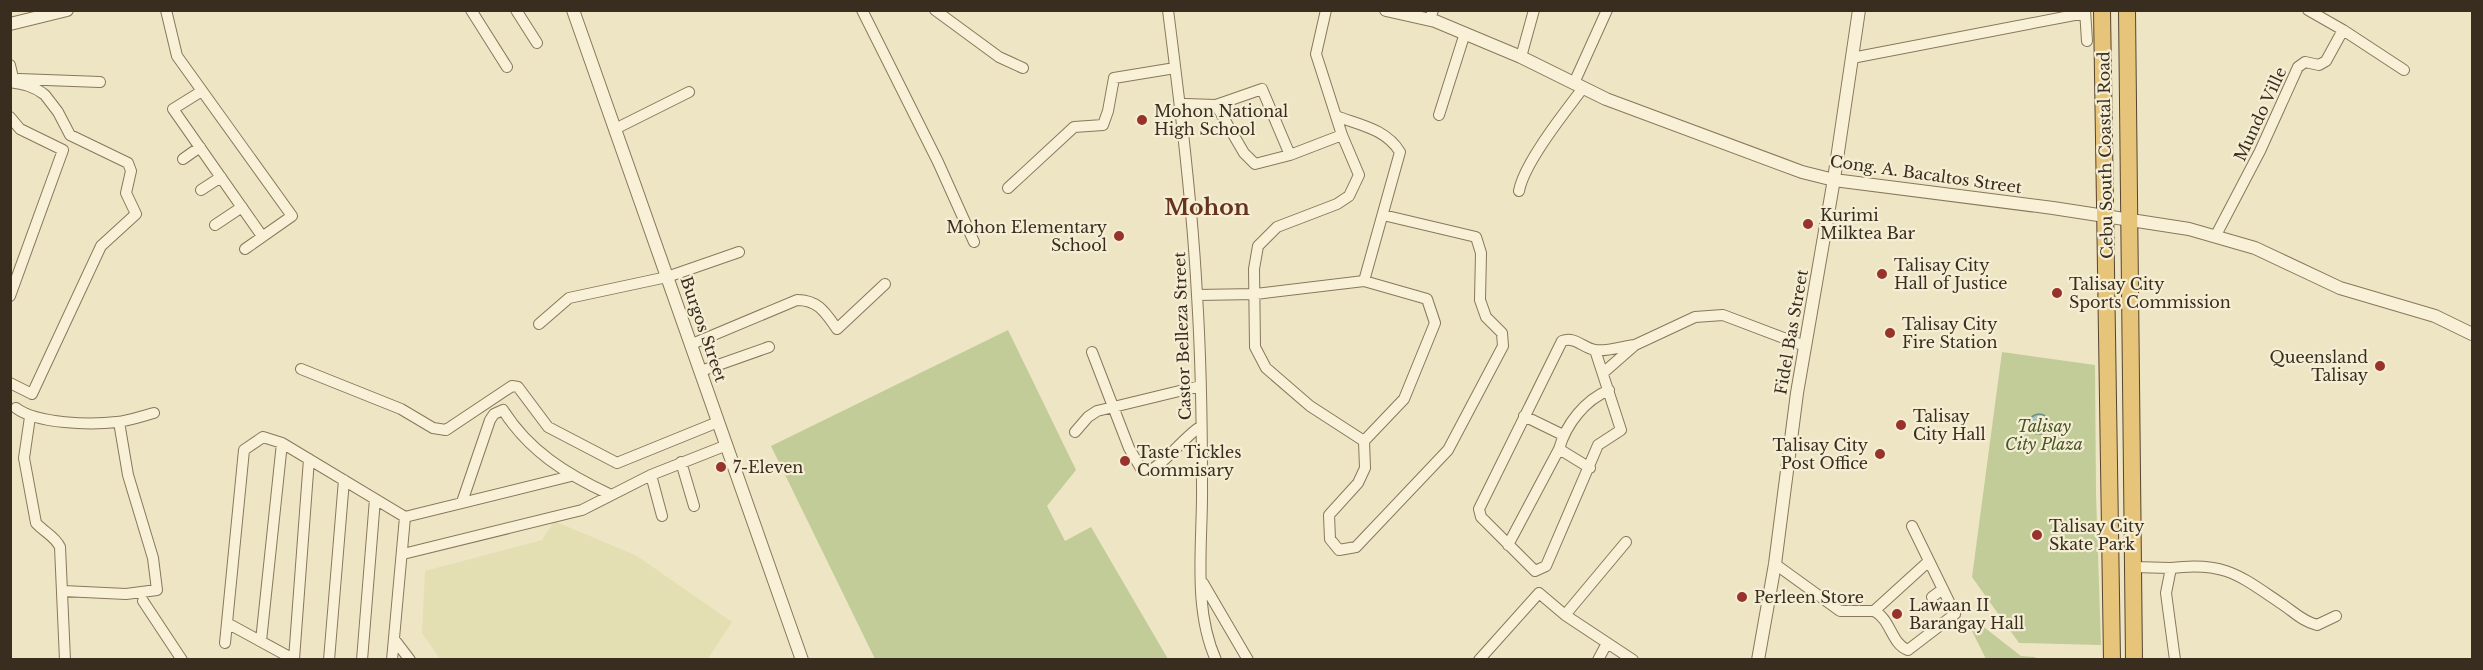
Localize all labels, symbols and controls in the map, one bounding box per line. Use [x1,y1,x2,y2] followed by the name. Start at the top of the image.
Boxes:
[2093,51,2117,259] street label: Cebu South Coastal Road
[2229,64,2291,164] street label: Mundo Ville
[1154,101,1288,139] place label: Mohon National High School
[1135,113,1149,127] marker: Mohon National High School
[1829,151,2023,197] street label: Cong. A. Bacaltos Street
[1164,194,1250,221] district label: Mohon
[1820,205,1916,243] place label: Kurimi Milktea Bar
[946,217,1108,255] place label: Mohon Elementary School
[1801,217,1815,231] marker: Kurimi Milktea Bar
[1112,229,1126,243] marker: Mohon Elementary School
[1169,251,1195,421] street label: Castor Belleza Street
[1894,255,2008,293] place label: Talisay City Hall of Justice
[1875,267,1889,281] marker: Talisay City Hall of Justice
[1770,268,1812,396] street label: Fidel Bas Street
[677,274,731,384] street label: Burgos Street
[2069,274,2231,312] place label: Talisay City Sports Commission
[2050,286,2064,300] marker: Talisay City Sports Commission
[1902,314,1998,352] place label: Talisay City Fire Station
[1883,326,1897,340] marker: Talisay City Fire Station
[2270,347,2369,385] place label: Queensland Talisay
[2373,359,2387,373] marker: Queensland Talisay
[1913,406,1986,444] place label: Talisay City Hall
[2005,416,2083,454] park label: Talisay City Plaza
[1894,418,1908,432] marker: Talisay City Hall
[1773,435,1869,473] place label: Talisay City Post Office
[1137,442,1242,480] place label: Taste Tickles Commisary
[1873,447,1887,461] marker: Talisay City Post Office
[1118,454,1132,468] marker: Taste Tickles Commisary
[733,457,803,477] place label: 7-Eleven
[714,460,728,474] marker: 7-Eleven
[2049,516,2145,554] place label: Talisay City Skate Park
[2030,528,2044,542] marker: Talisay City Skate Park
[1754,587,1864,607] place label: Perleen Store
[1735,590,1749,604] marker: Perleen Store
[1909,595,2024,633] place label: Lawaan II Barangay Hall
[1890,607,1904,621] marker: Lawaan II Barangay Hall

